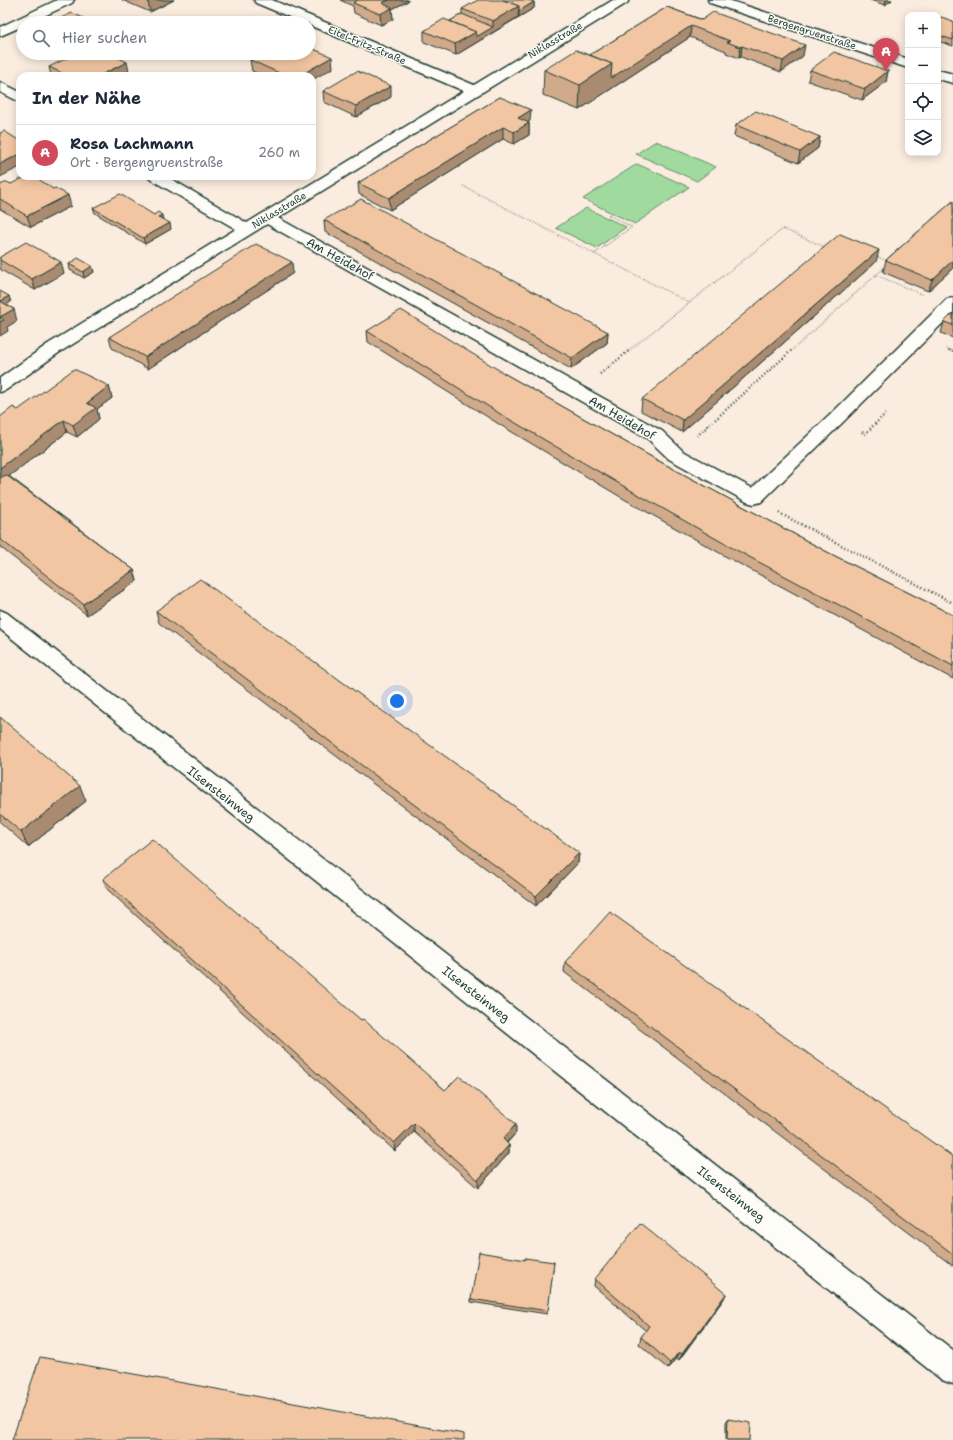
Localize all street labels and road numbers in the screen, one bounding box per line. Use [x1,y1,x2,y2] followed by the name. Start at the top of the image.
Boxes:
[766,12,858,53] street label: Bergengruenstraße
[525,18,585,61] street label: Niklasstraße
[326,23,408,67] street label: Eitel-Fritz-Straße
[249,188,309,231] street label: Niklasstraße
[303,234,377,284] street label: Am Heidehof
[586,392,659,444] street label: Am Heidehof
[184,762,258,826] street label: Ilsensteinweg
[439,962,513,1026] street label: Ilsensteinweg
[694,1162,768,1226] street label: Ilsensteinweg

